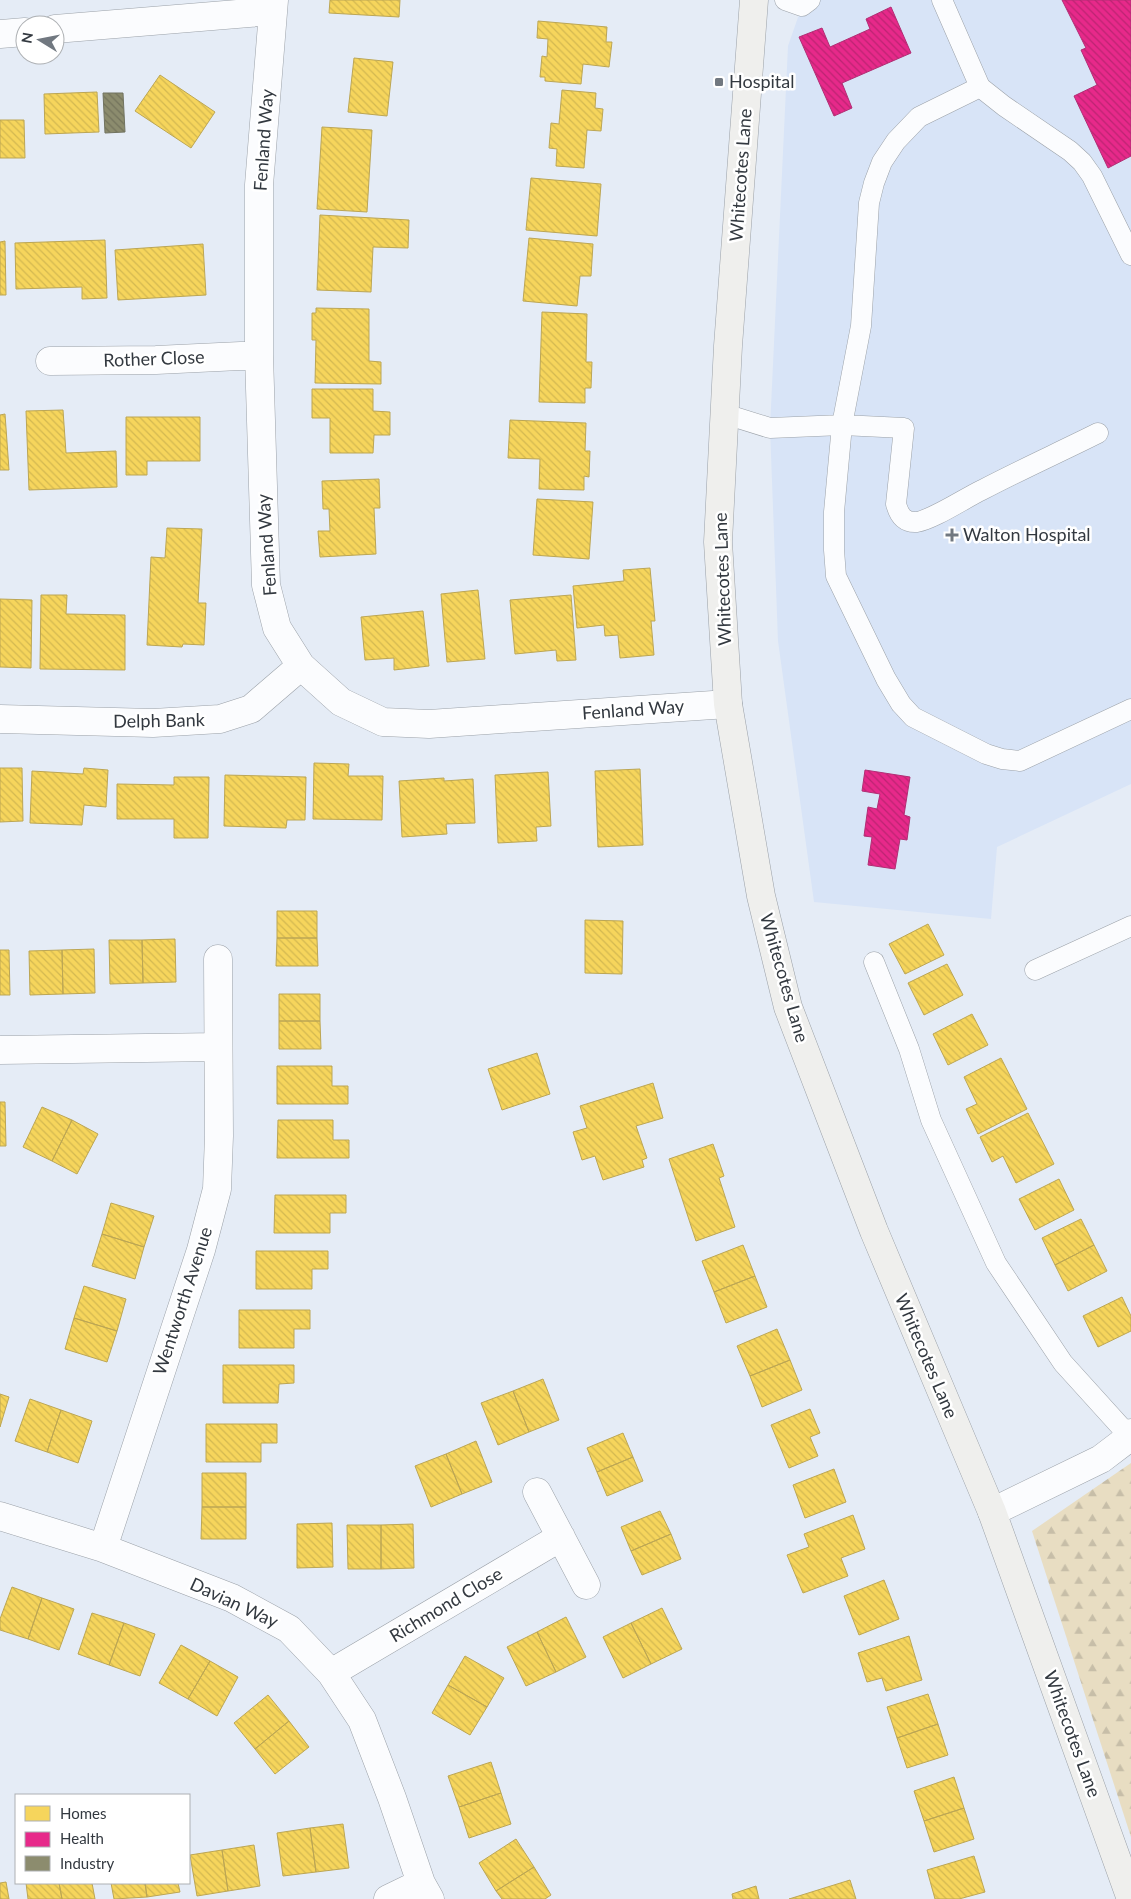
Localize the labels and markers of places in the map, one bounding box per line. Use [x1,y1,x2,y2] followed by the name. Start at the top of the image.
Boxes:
[729,70,795,92] place label: Hospital
[713,76,725,88] marker: Hospital
[963,523,1091,545] place label: Walton Hospital
[945,528,959,542] marker: Walton Hospital

